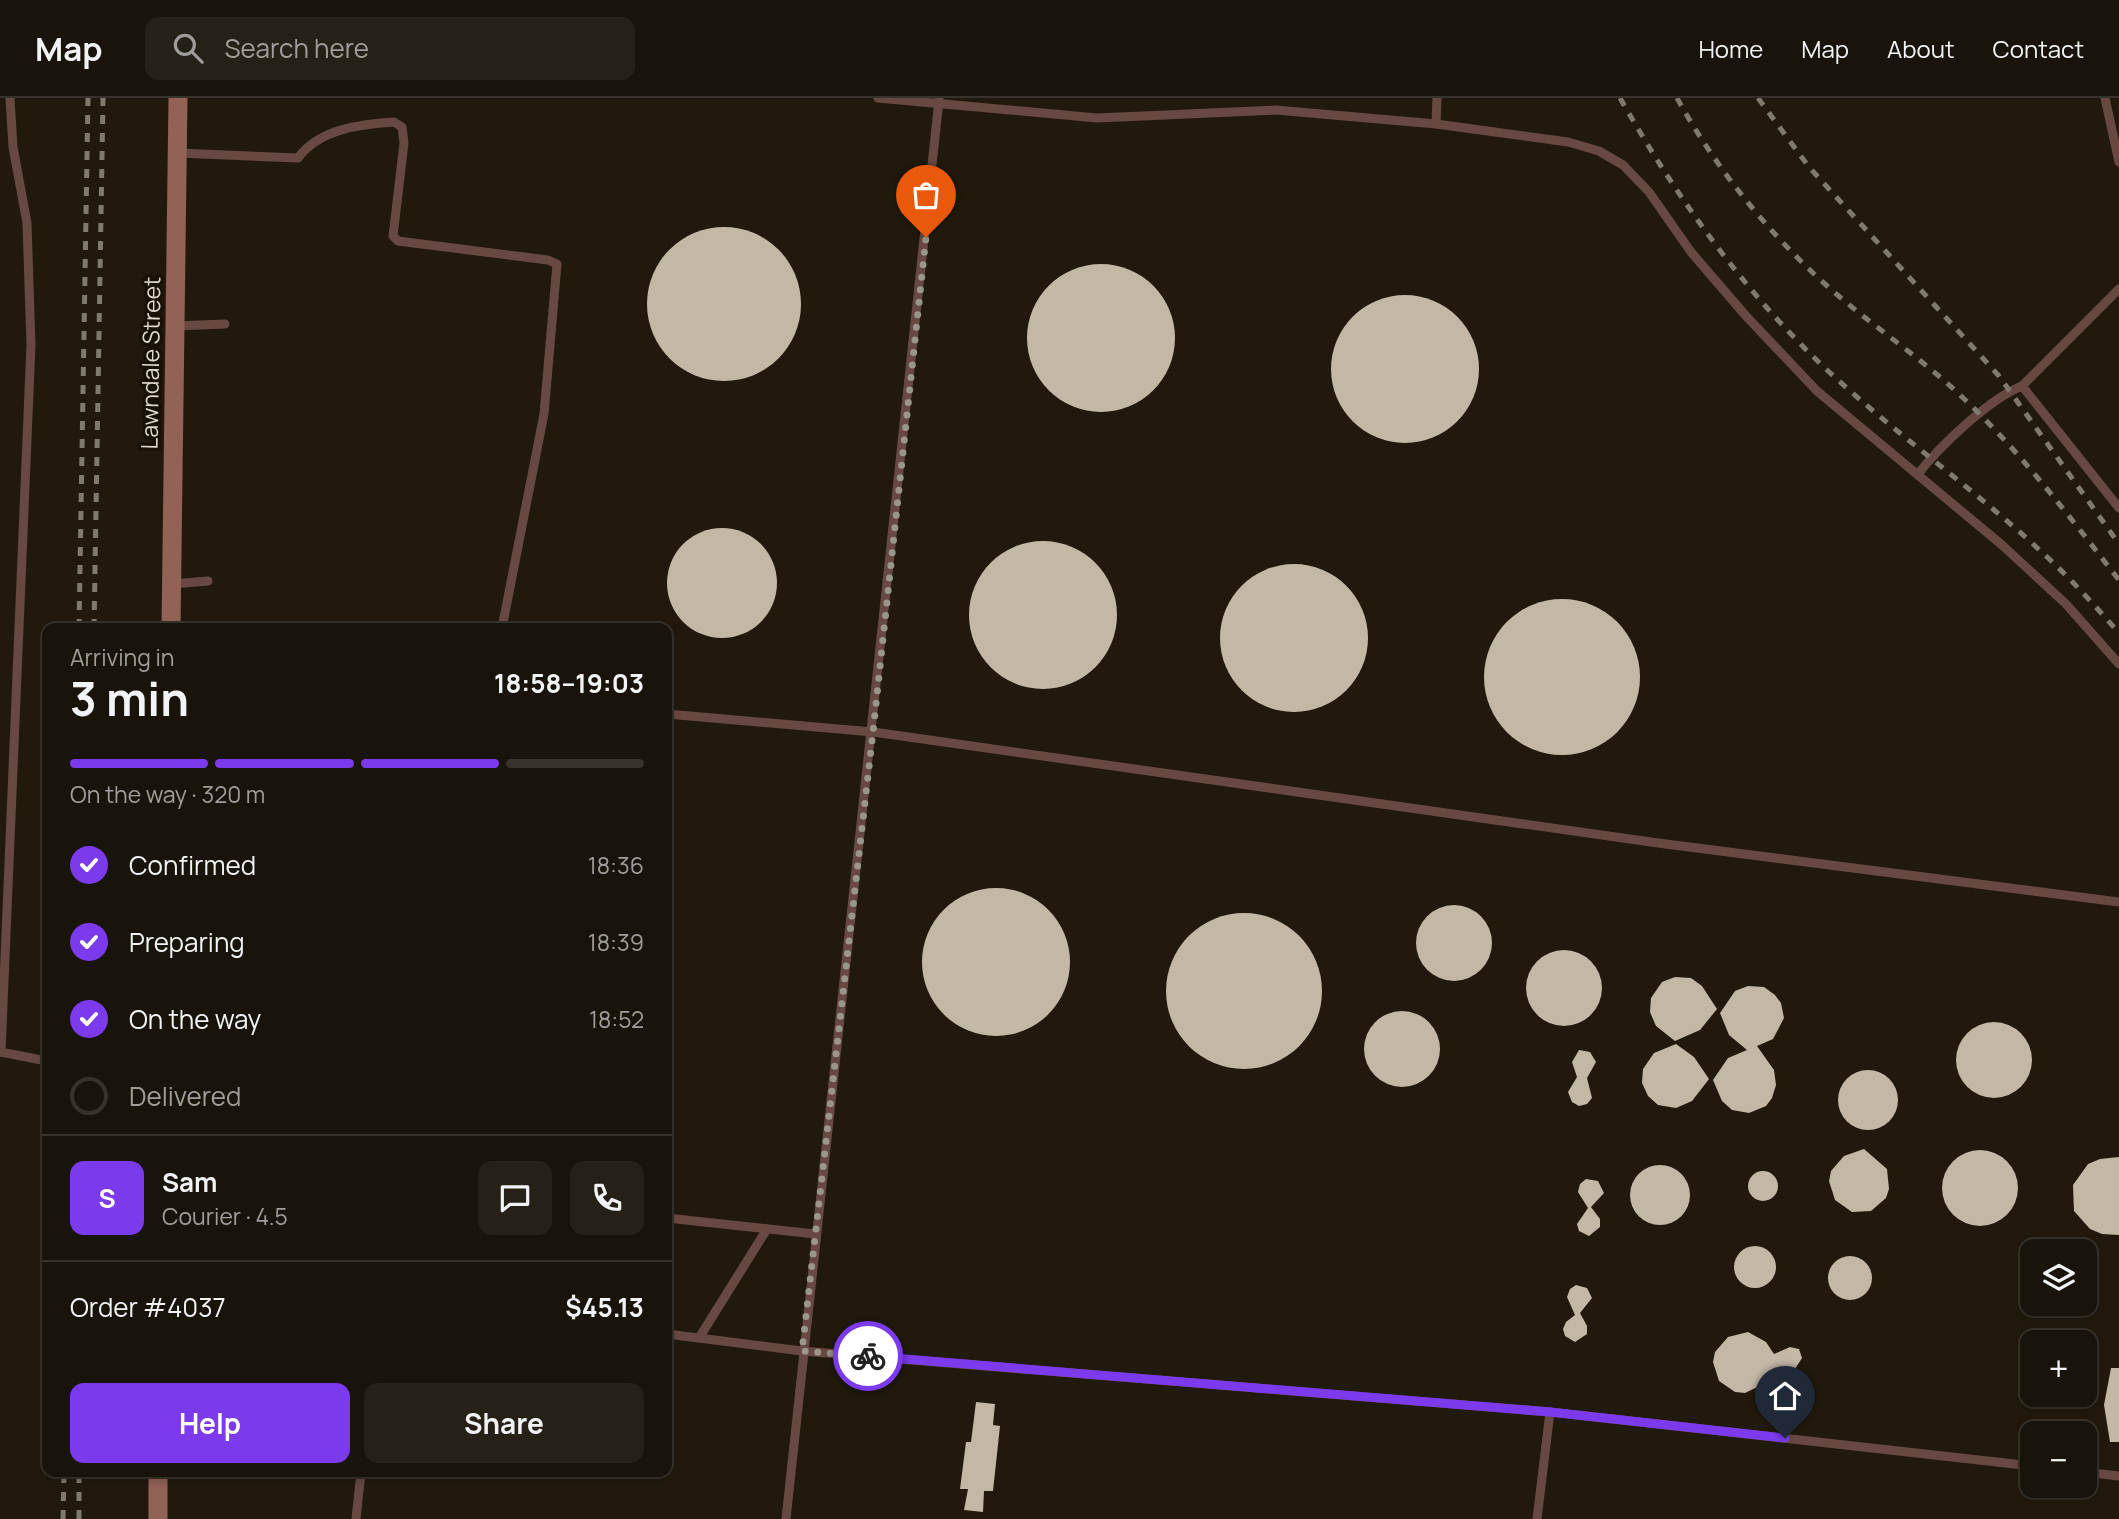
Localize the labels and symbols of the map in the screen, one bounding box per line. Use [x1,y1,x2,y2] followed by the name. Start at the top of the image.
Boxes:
[896,165,956,237] pin
[132,276,168,450] street label: Lawndale Street
[833,1321,903,1391] courier
[1755,1366,1815,1438] pin

